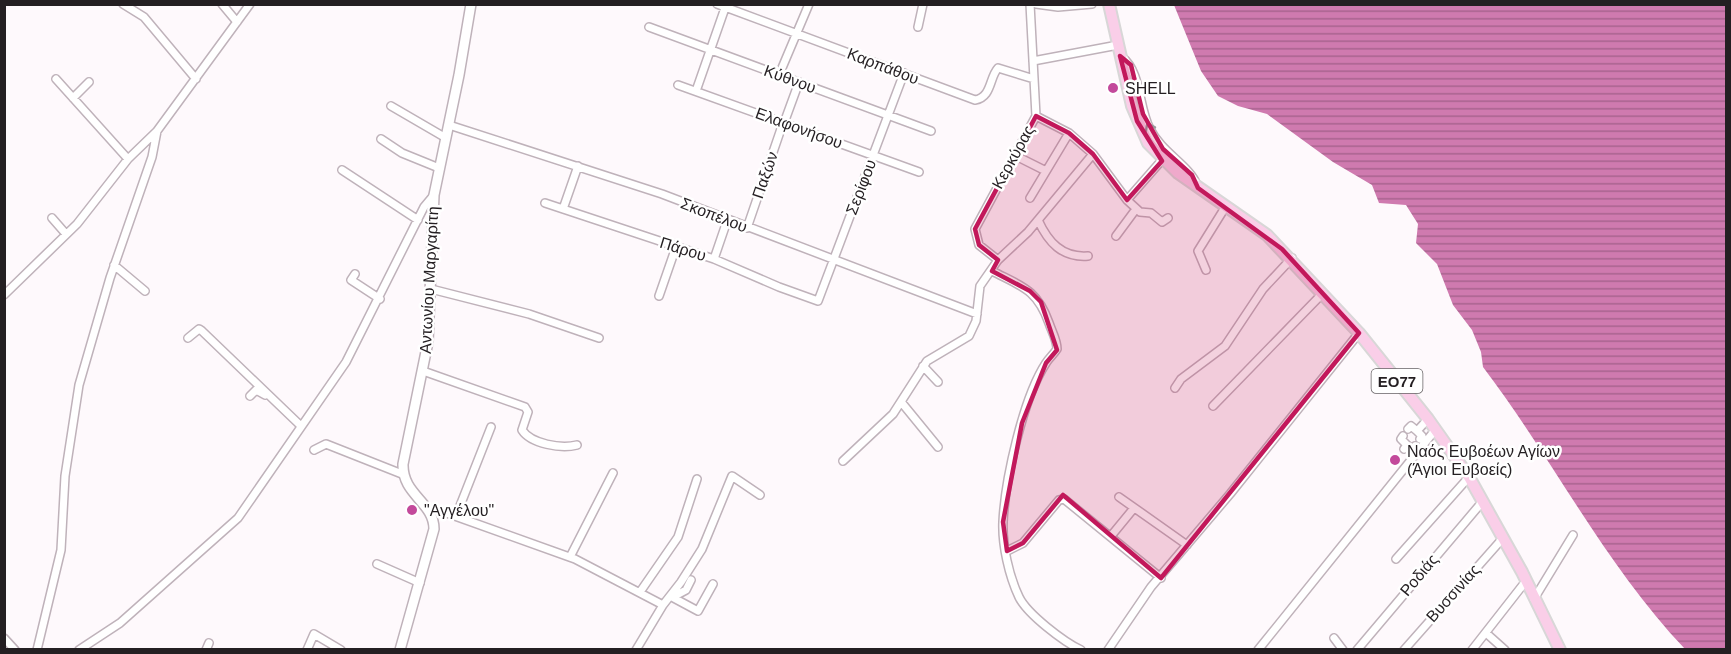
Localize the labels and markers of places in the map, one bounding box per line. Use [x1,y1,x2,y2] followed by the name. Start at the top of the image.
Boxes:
[1125,80,1176,97] place label: SHELL
[1106,81,1120,95] marker: SHELL
[1407,443,1560,478] place label: Ναός Ευβοέων Αγίων (Άγιοι Ευβοείς)
[1388,453,1402,467] marker: Ναός Ευβοέων Αγίων (Άγιοι Ευβοείς)
[424,502,494,519] place label: "Αγγέλου"
[405,503,419,517] marker: "Αγγέλου"

